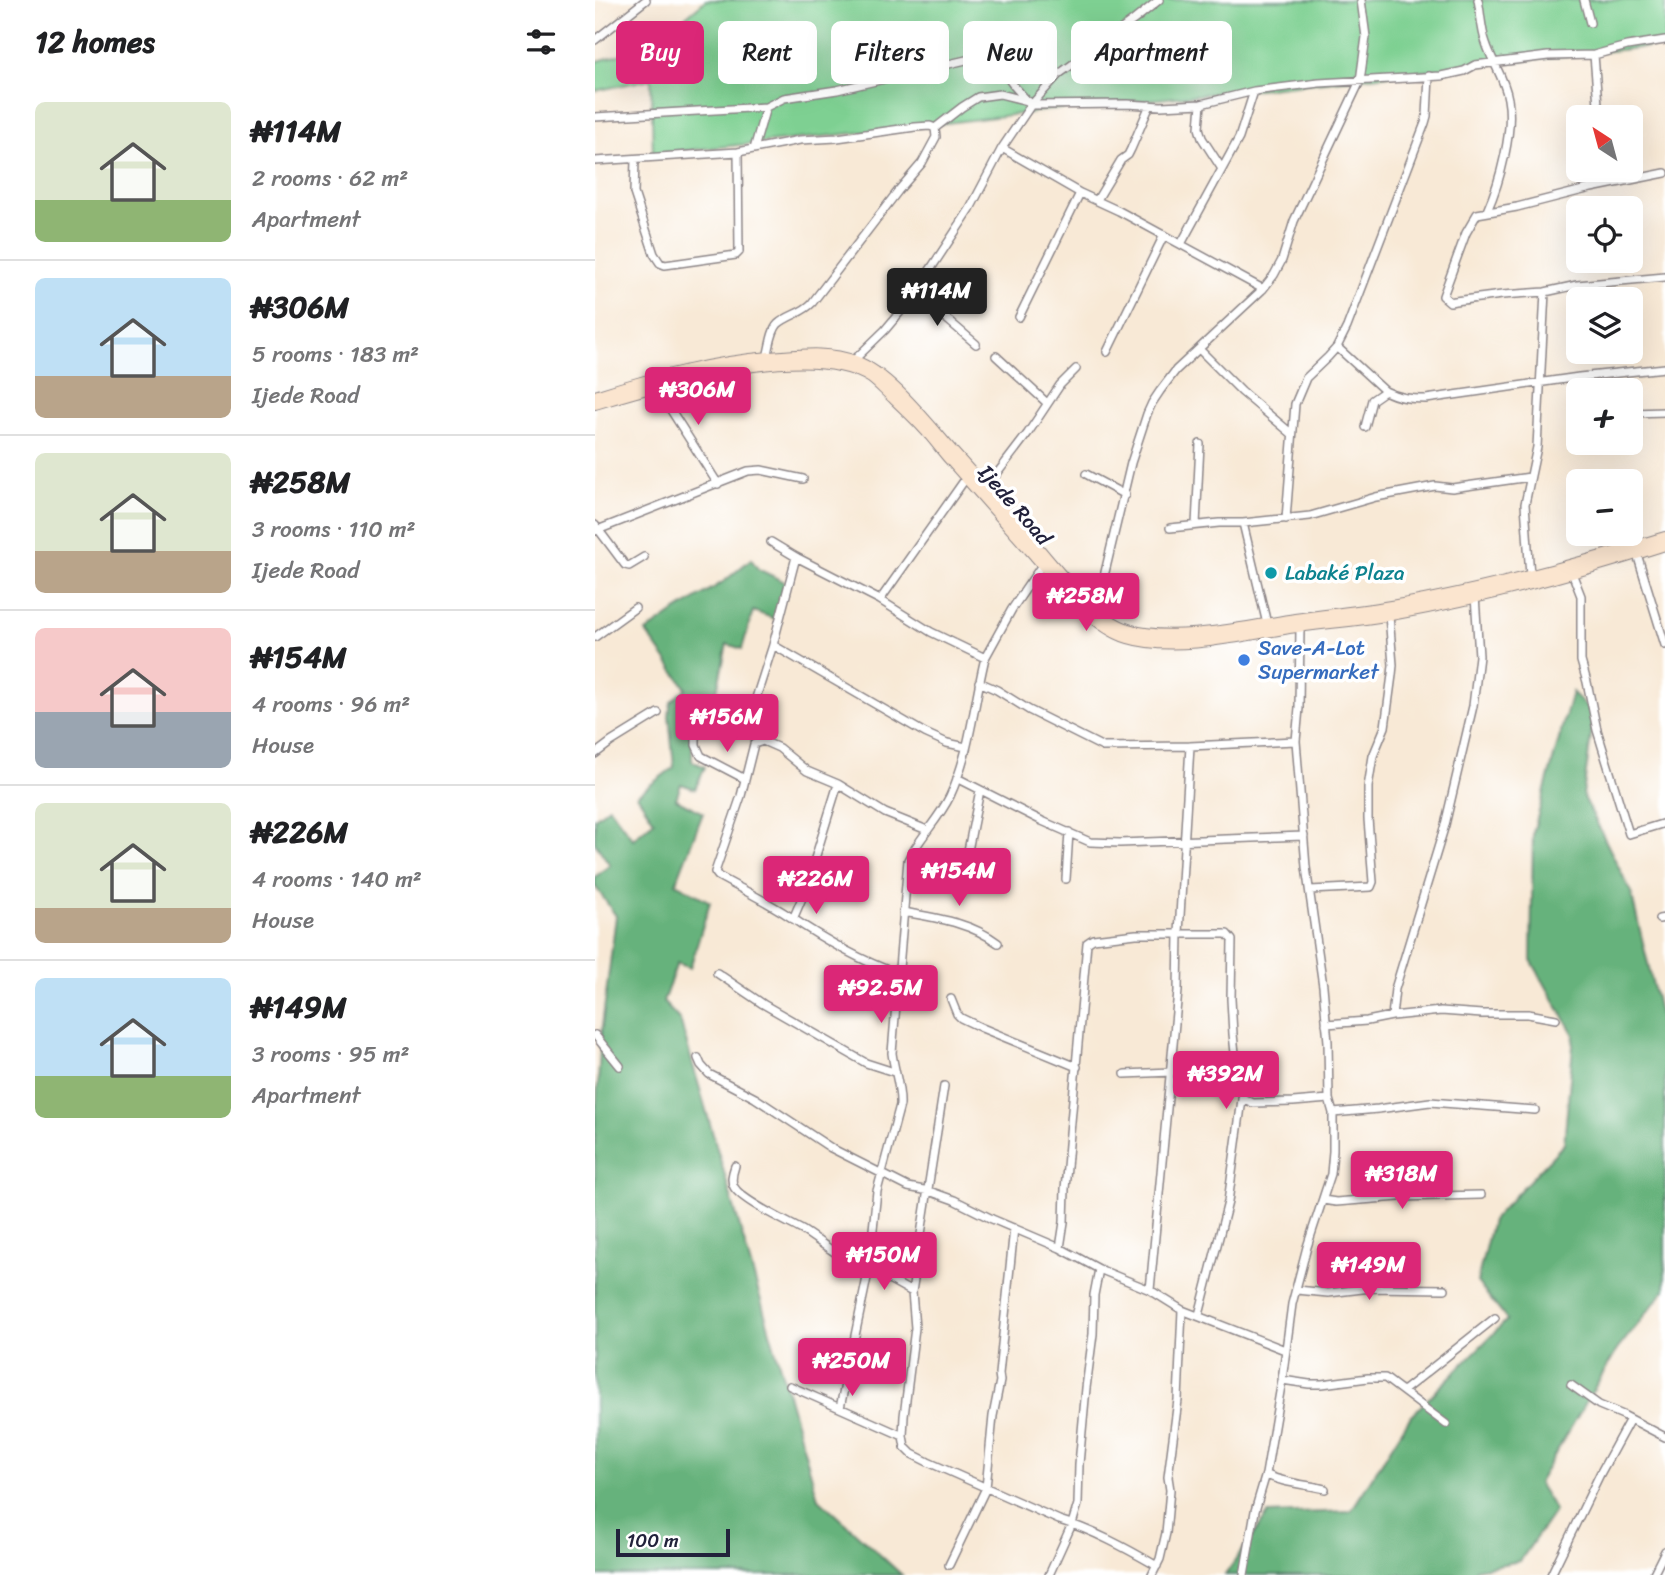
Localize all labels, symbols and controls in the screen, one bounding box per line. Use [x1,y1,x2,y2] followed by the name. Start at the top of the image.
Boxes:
[35,15,155,69] text: 12 homes
[616,21,704,84] chip: Buy
[718,21,817,84] chip: Rent
[831,21,949,84] chip: Filters
[963,21,1057,84] chip: New
[1071,21,1232,84] chip: Apartment
[522,23,560,61] icon: filters
[252,104,341,158] text: ₦114M
[1566,105,1643,182] north arrow
[1566,105,1643,546] map controls
[91,130,175,214] icon: home
[252,158,408,199] text: 2 rooms · 62 m²
[1566,196,1643,273] button: locate
[252,199,361,240] text: Apartment
[888,268,986,328] pin: ₦114M
[903,270,971,311] text: ₦114M
[252,280,349,334] text: ₦306M
[1566,287,1643,364] button: layers
[91,306,175,390] icon: home
[252,334,419,375] text: 5 rooms · 183 m²
[649,368,747,427] pin: ₦306M
[661,369,735,410] text: ₦306M
[252,375,359,416] text: Ijede Road
[1566,378,1643,455] button: +
[252,455,350,509] text: ₦258M
[968,455,1063,556] street label: Ijede Road
[1566,469,1643,546] button: −
[91,481,175,565] icon: home
[252,509,416,550] text: 3 rooms · 110 m²
[252,550,359,591] text: Ijede Road
[1285,554,1405,592] place label: Labaké Plaza
[1263,565,1279,581] marker: Labaké Plaza
[1037,574,1135,633] pin: ₦258M
[1048,575,1124,616] text: ₦258M
[1258,629,1380,691] place label: Save-A-Lot Supermarket
[252,630,346,684] text: ₦154M
[1236,652,1252,668] marker: Save-A-Lot Supermarket
[91,656,175,740] icon: home
[252,684,410,725] text: 4 rooms · 96 m²
[678,694,776,754] pin: ₦156M
[691,696,763,737] text: ₦156M
[252,725,314,766] text: House
[252,805,348,859] text: ₦226M
[91,831,175,915] icon: home
[910,848,1008,908] pin: ₦154M
[923,850,995,891] text: ₦154M
[767,856,865,916] pin: ₦226M
[779,858,853,899] text: ₦226M
[252,859,422,900] text: 4 rooms · 140 m²
[252,900,314,941] text: House
[824,965,938,1025] pin: ₦92.5M
[840,967,922,1008] text: ₦92.5M
[252,980,346,1034] text: ₦149M
[91,1006,175,1090] icon: home
[252,1034,409,1075] text: 3 rooms · 95 m²
[1177,1052,1275,1111] pin: ₦392M
[1189,1053,1263,1094] text: ₦392M
[252,1075,361,1116] text: Apartment
[1353,1152,1451,1211] pin: ₦318M
[1367,1153,1437,1194] text: ₦318M
[835,1232,933,1292] pin: ₦150M
[848,1234,920,1275] text: ₦150M
[1320,1242,1418,1302] pin: ₦149M
[1333,1244,1405,1285] text: ₦149M
[803,1338,901,1398] pin: ₦250M
[814,1340,890,1381] text: ₦250M
[627,1524,679,1557] text: 100 m
[616,1526,730,1558] scale bar

